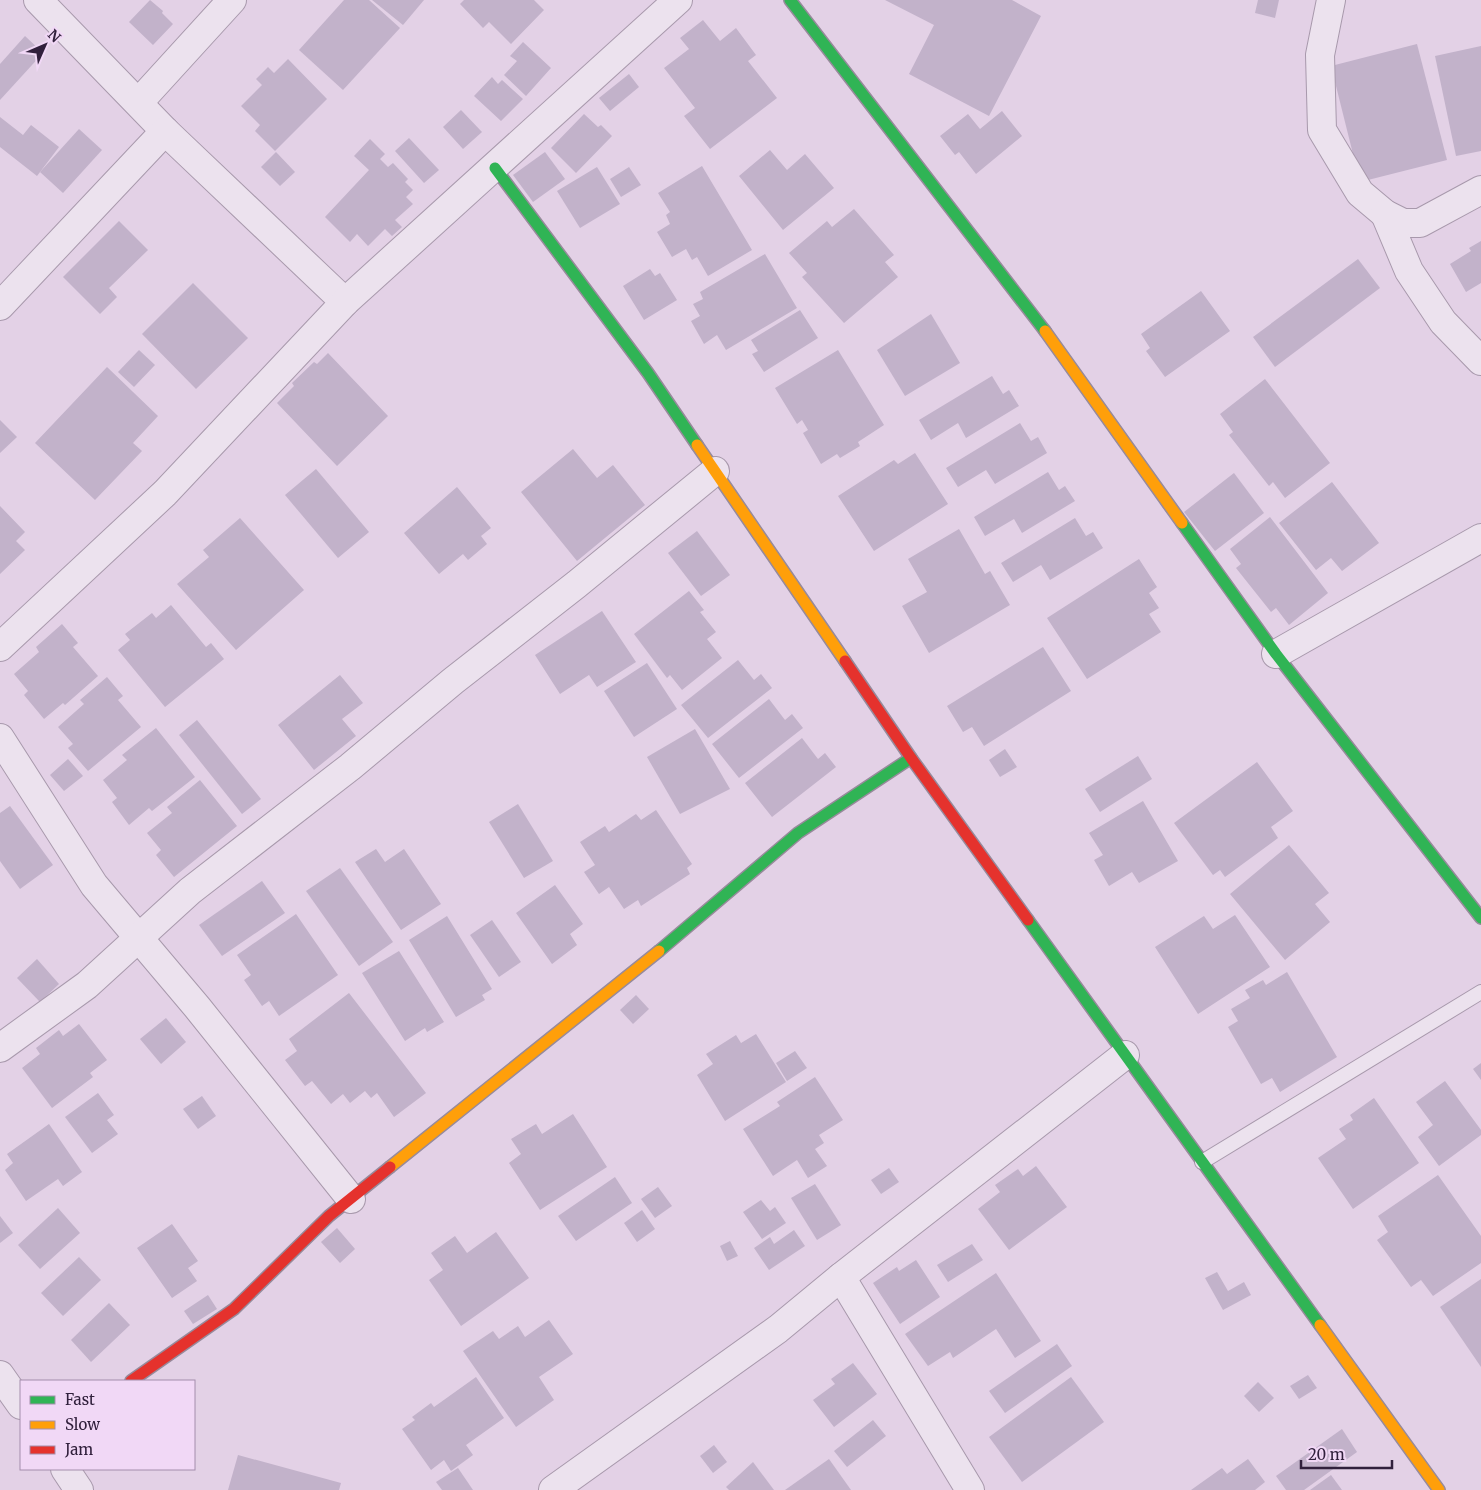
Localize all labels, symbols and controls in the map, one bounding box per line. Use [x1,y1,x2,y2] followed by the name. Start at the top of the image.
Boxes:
[20,20,70,70] north arrow
[44,26,64,46] text: N
[20,1380,195,1470] legend
[65,1390,95,1409] text: Fast
[65,1415,100,1434] text: Slow
[1301,1438,1392,1470] scale bar
[64,1440,93,1459] text: Jam
[1308,1445,1345,1464] text: 20 m

